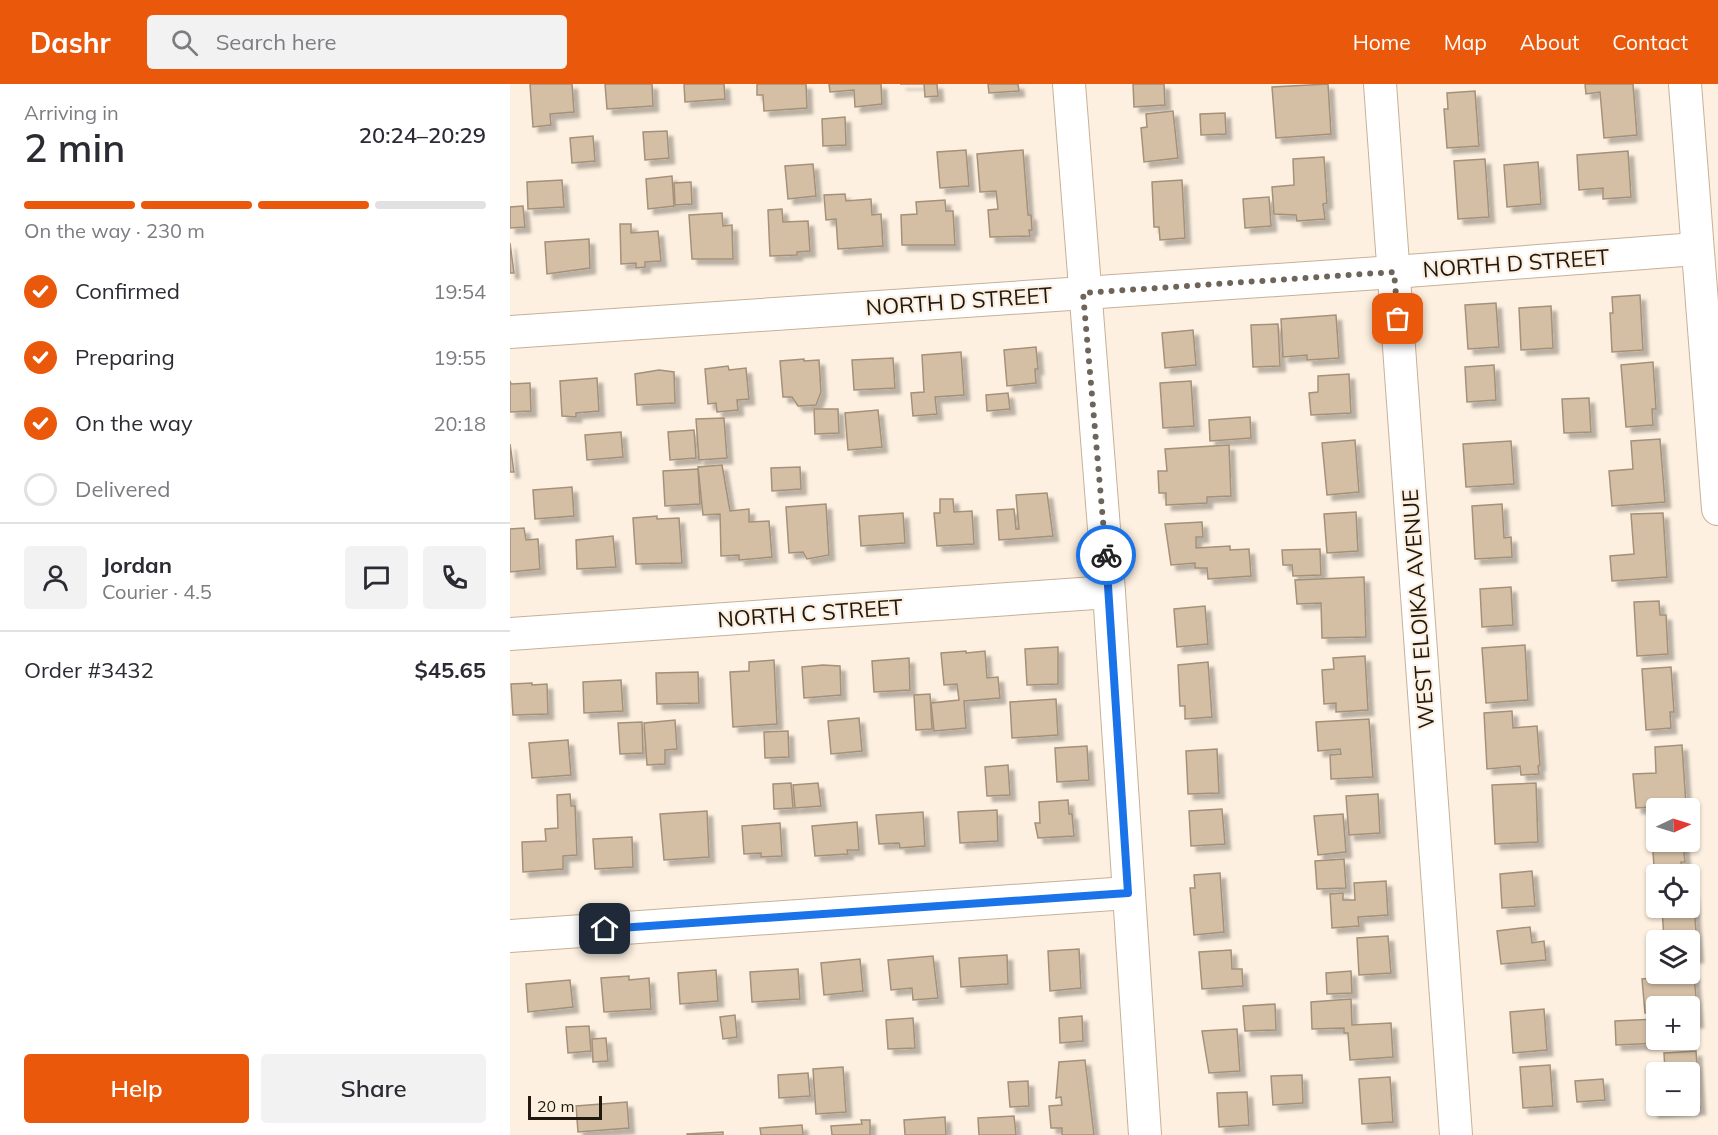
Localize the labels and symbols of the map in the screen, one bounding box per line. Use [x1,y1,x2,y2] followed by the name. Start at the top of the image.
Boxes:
[1422,243,1610,283] street label: NORTH D STREET
[865,281,1053,321] street label: NORTH D STREET
[1372,293,1423,344] pin
[1396,488,1440,730] street label: WEST ELOIKA AVENUE
[1076,525,1136,585] courier
[716,593,904,633] street label: NORTH C STREET
[1646,798,1700,852] north arrow
[579,903,630,954] pin
[528,1093,602,1120] scale bar

